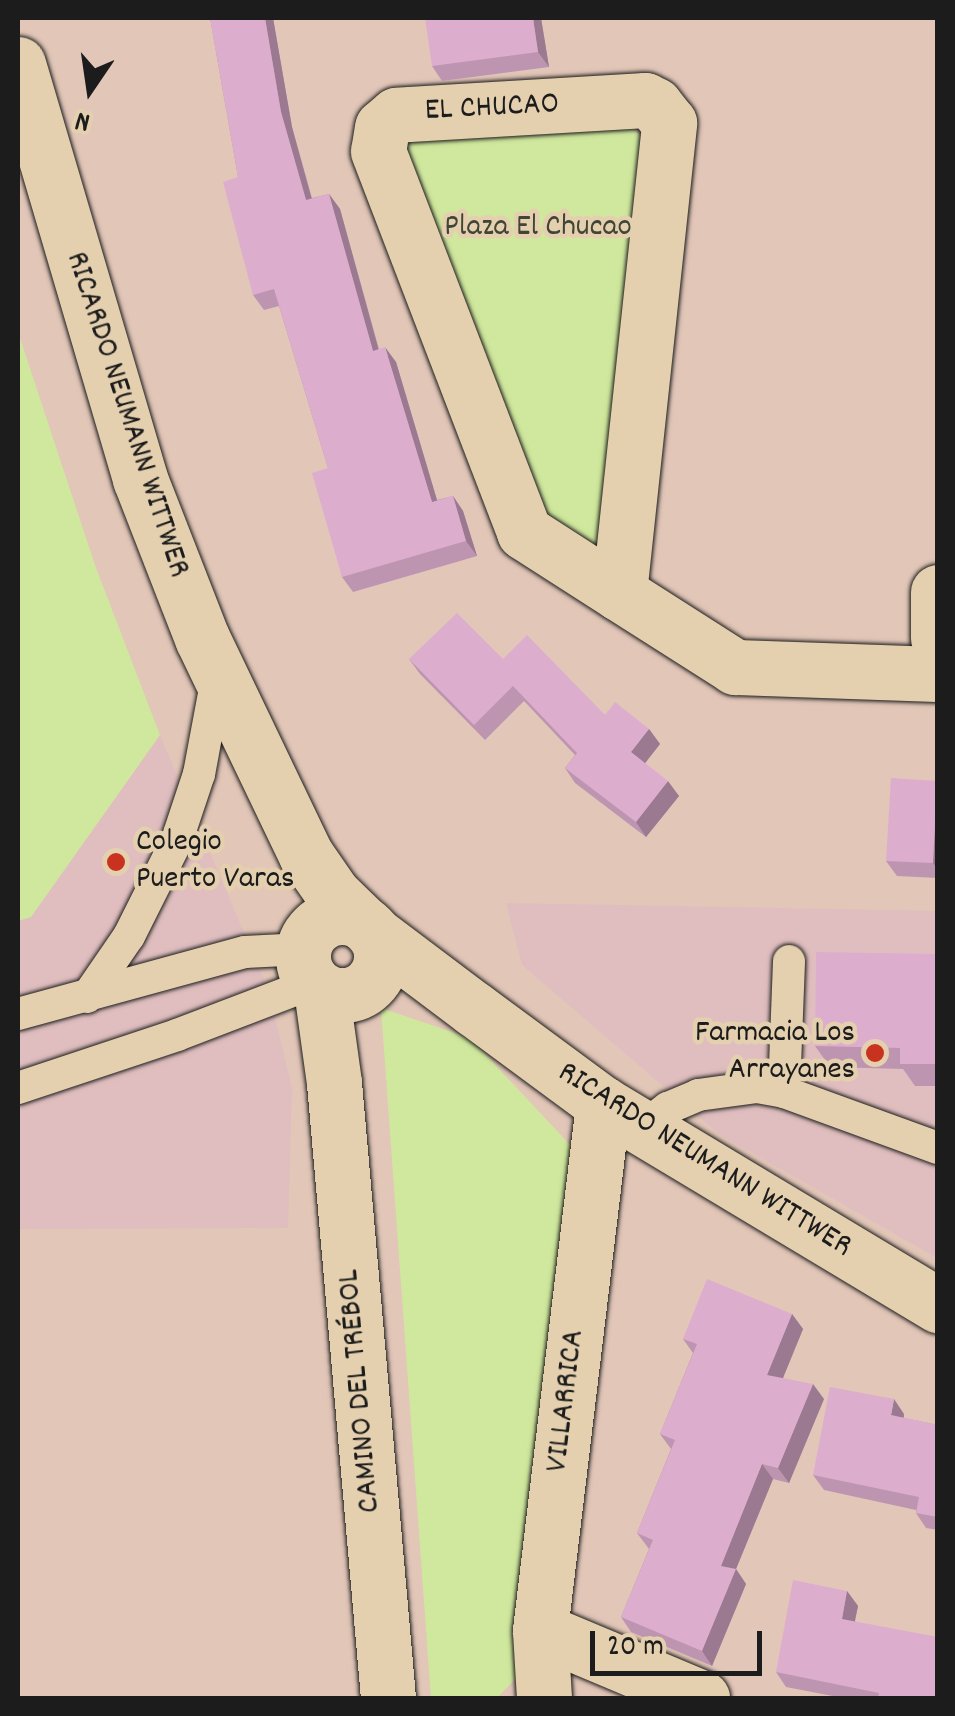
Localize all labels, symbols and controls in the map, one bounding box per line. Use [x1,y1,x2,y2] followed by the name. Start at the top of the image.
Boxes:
[40,40,140,140] north arrow
[424,86,560,132] street label: EL CHUCAO
[72,98,94,140] text: N
[444,209,632,247] park label: Plaza El Chucao
[55,247,197,583] street label: RICARDO NEUMANN WITTWER
[136,825,294,900] place label: Colegio Puerto Varas
[105,851,127,873] marker: Colegio Puerto Varas
[695,1016,855,1091] place label: Farmacia Los Arrayanes
[864,1042,886,1064] marker: Farmacia Los Arrayanes
[550,1055,858,1267] street label: RICARDO NEUMANN WITTWER
[331,1268,391,1514] street label: CAMINO DEL TRÉBOL
[539,1328,595,1474] street label: VILLARRICA
[595,1611,768,1673] scale bar
[607,1627,664,1670] text: 20 m

